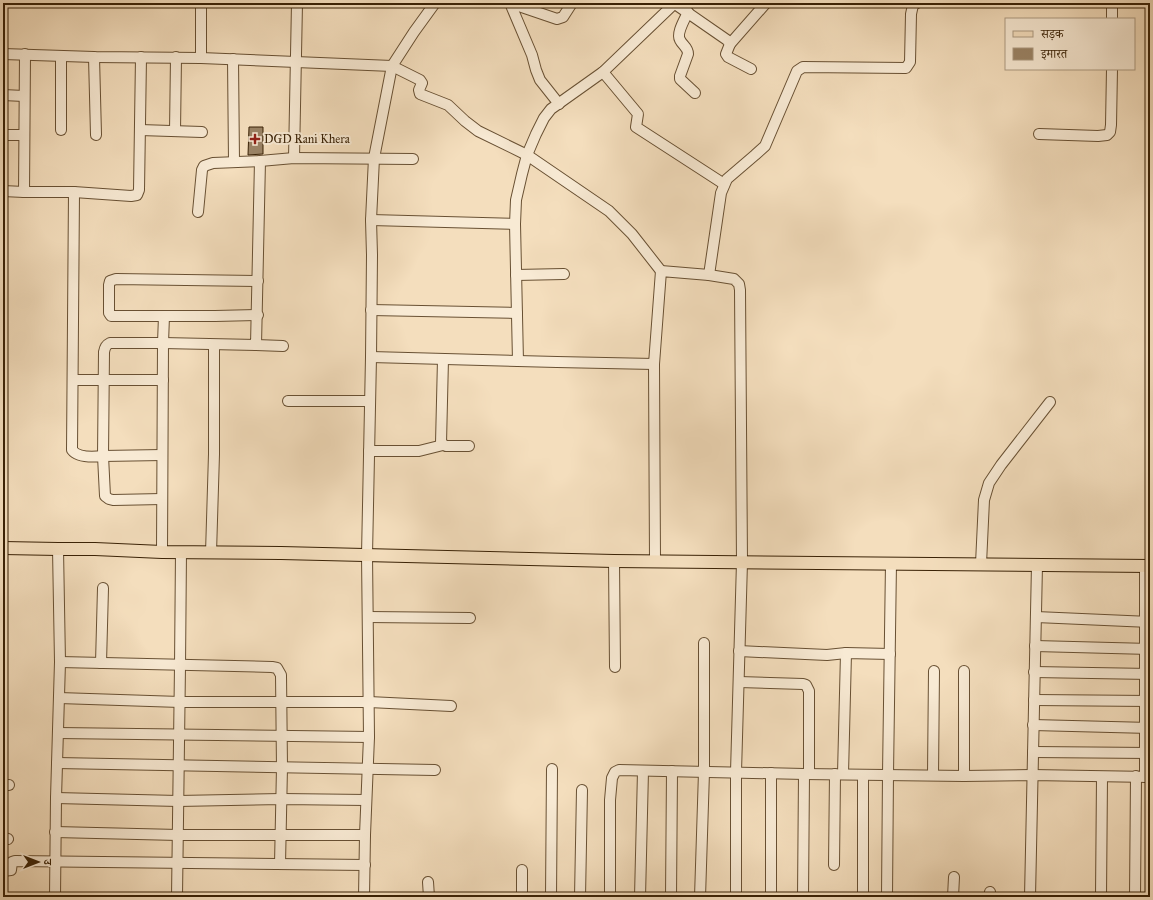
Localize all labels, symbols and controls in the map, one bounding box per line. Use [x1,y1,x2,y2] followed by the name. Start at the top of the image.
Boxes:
[1005,18,1135,70] legend
[1040,27,1065,41] text: सड़क
[1040,47,1068,61] text: इमारत
[264,132,351,146] place label: DGD Rani Khera
[249,133,261,145] marker: DGD Rani Khera
[18,842,58,882] north arrow
[41,858,54,866] text: उ

